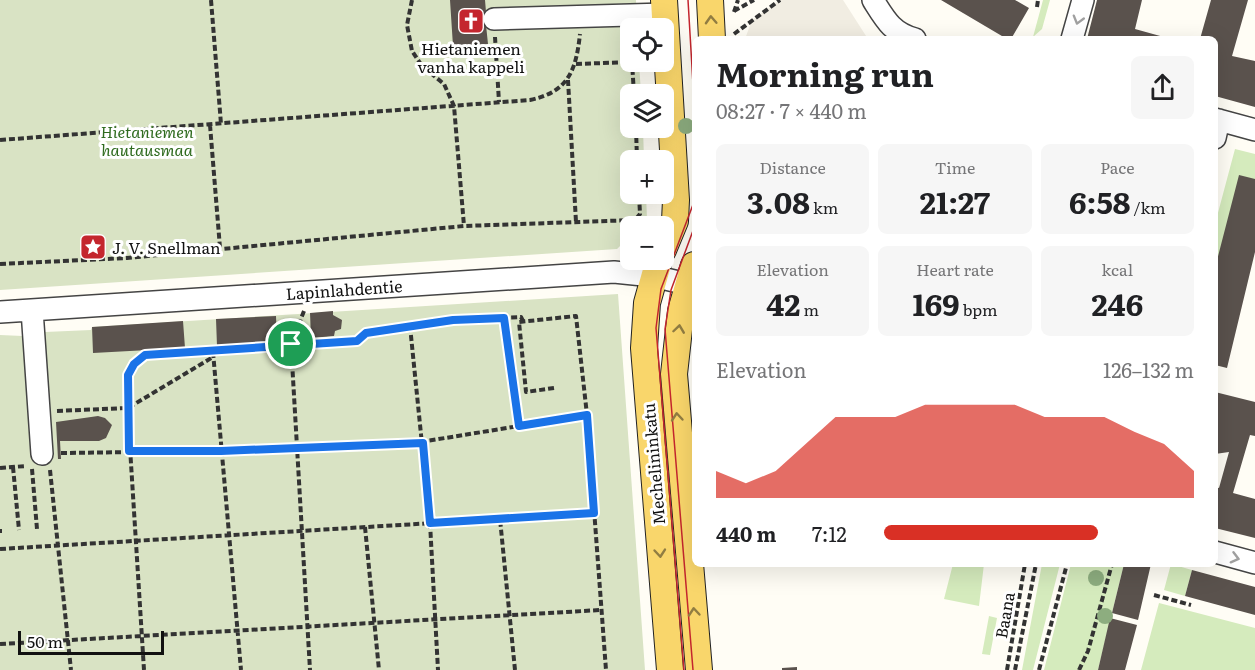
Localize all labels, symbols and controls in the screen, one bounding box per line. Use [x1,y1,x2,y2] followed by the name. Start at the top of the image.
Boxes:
[456,6,486,36] church icon: Hietaniemen vanha kappeli
[1073,14,1085,24] one-way arrow
[704,15,717,24] one-way arrow
[620,18,674,270] map controls
[620,18,674,72] button: locate
[417,36,525,78] place label: Hietaniemen vanha kappeli
[716,48,934,97] text: Morning run
[1131,56,1194,119] button: share
[620,84,674,138] button: layers
[716,95,867,125] text: 08:27 · 7 × 440 m
[101,119,194,161] park label: Hietaniemen hautausmaa
[620,150,674,204] button: +
[760,155,826,179] text: Distance
[935,155,975,179] text: Time
[1100,155,1135,179] text: Pace
[747,179,810,223] text: 3.08
[920,179,990,223] text: 21:27
[1069,179,1130,223] text: 6:58
[810,195,838,219] text: km
[1130,195,1166,219] text: /km
[620,216,674,270] button: −
[78,232,108,262] place icon: J. V. Snellman
[112,235,221,259] place label: J. V. Snellman
[756,257,829,281] text: Elevation
[916,257,994,281] text: Heart rate
[1102,257,1133,281] text: kcal
[285,273,403,305] street label: Lapinlahdentie
[766,281,800,325] text: 42
[912,281,960,325] text: 169
[1091,281,1143,325] text: 246
[800,297,819,321] text: m
[960,297,998,321] text: bpm
[265,318,316,369] pin
[672,324,684,333] one-way arrow
[274,327,307,360] icon: arrive
[716,354,806,384] text: Elevation
[1103,354,1194,384] text: 126–132 m
[636,402,670,526] street label: Mechelininkatu
[671,413,684,422] one-way arrow
[716,518,776,548] text: 440 m
[812,518,847,548] text: 7:12
[653,548,666,557] one-way arrow
[1230,550,1240,563] one-way arrow
[988,589,1020,640] street label: Baana
[688,607,701,616] one-way arrow
[18,628,164,656] scale bar
[27,629,63,653] text: 50 m

